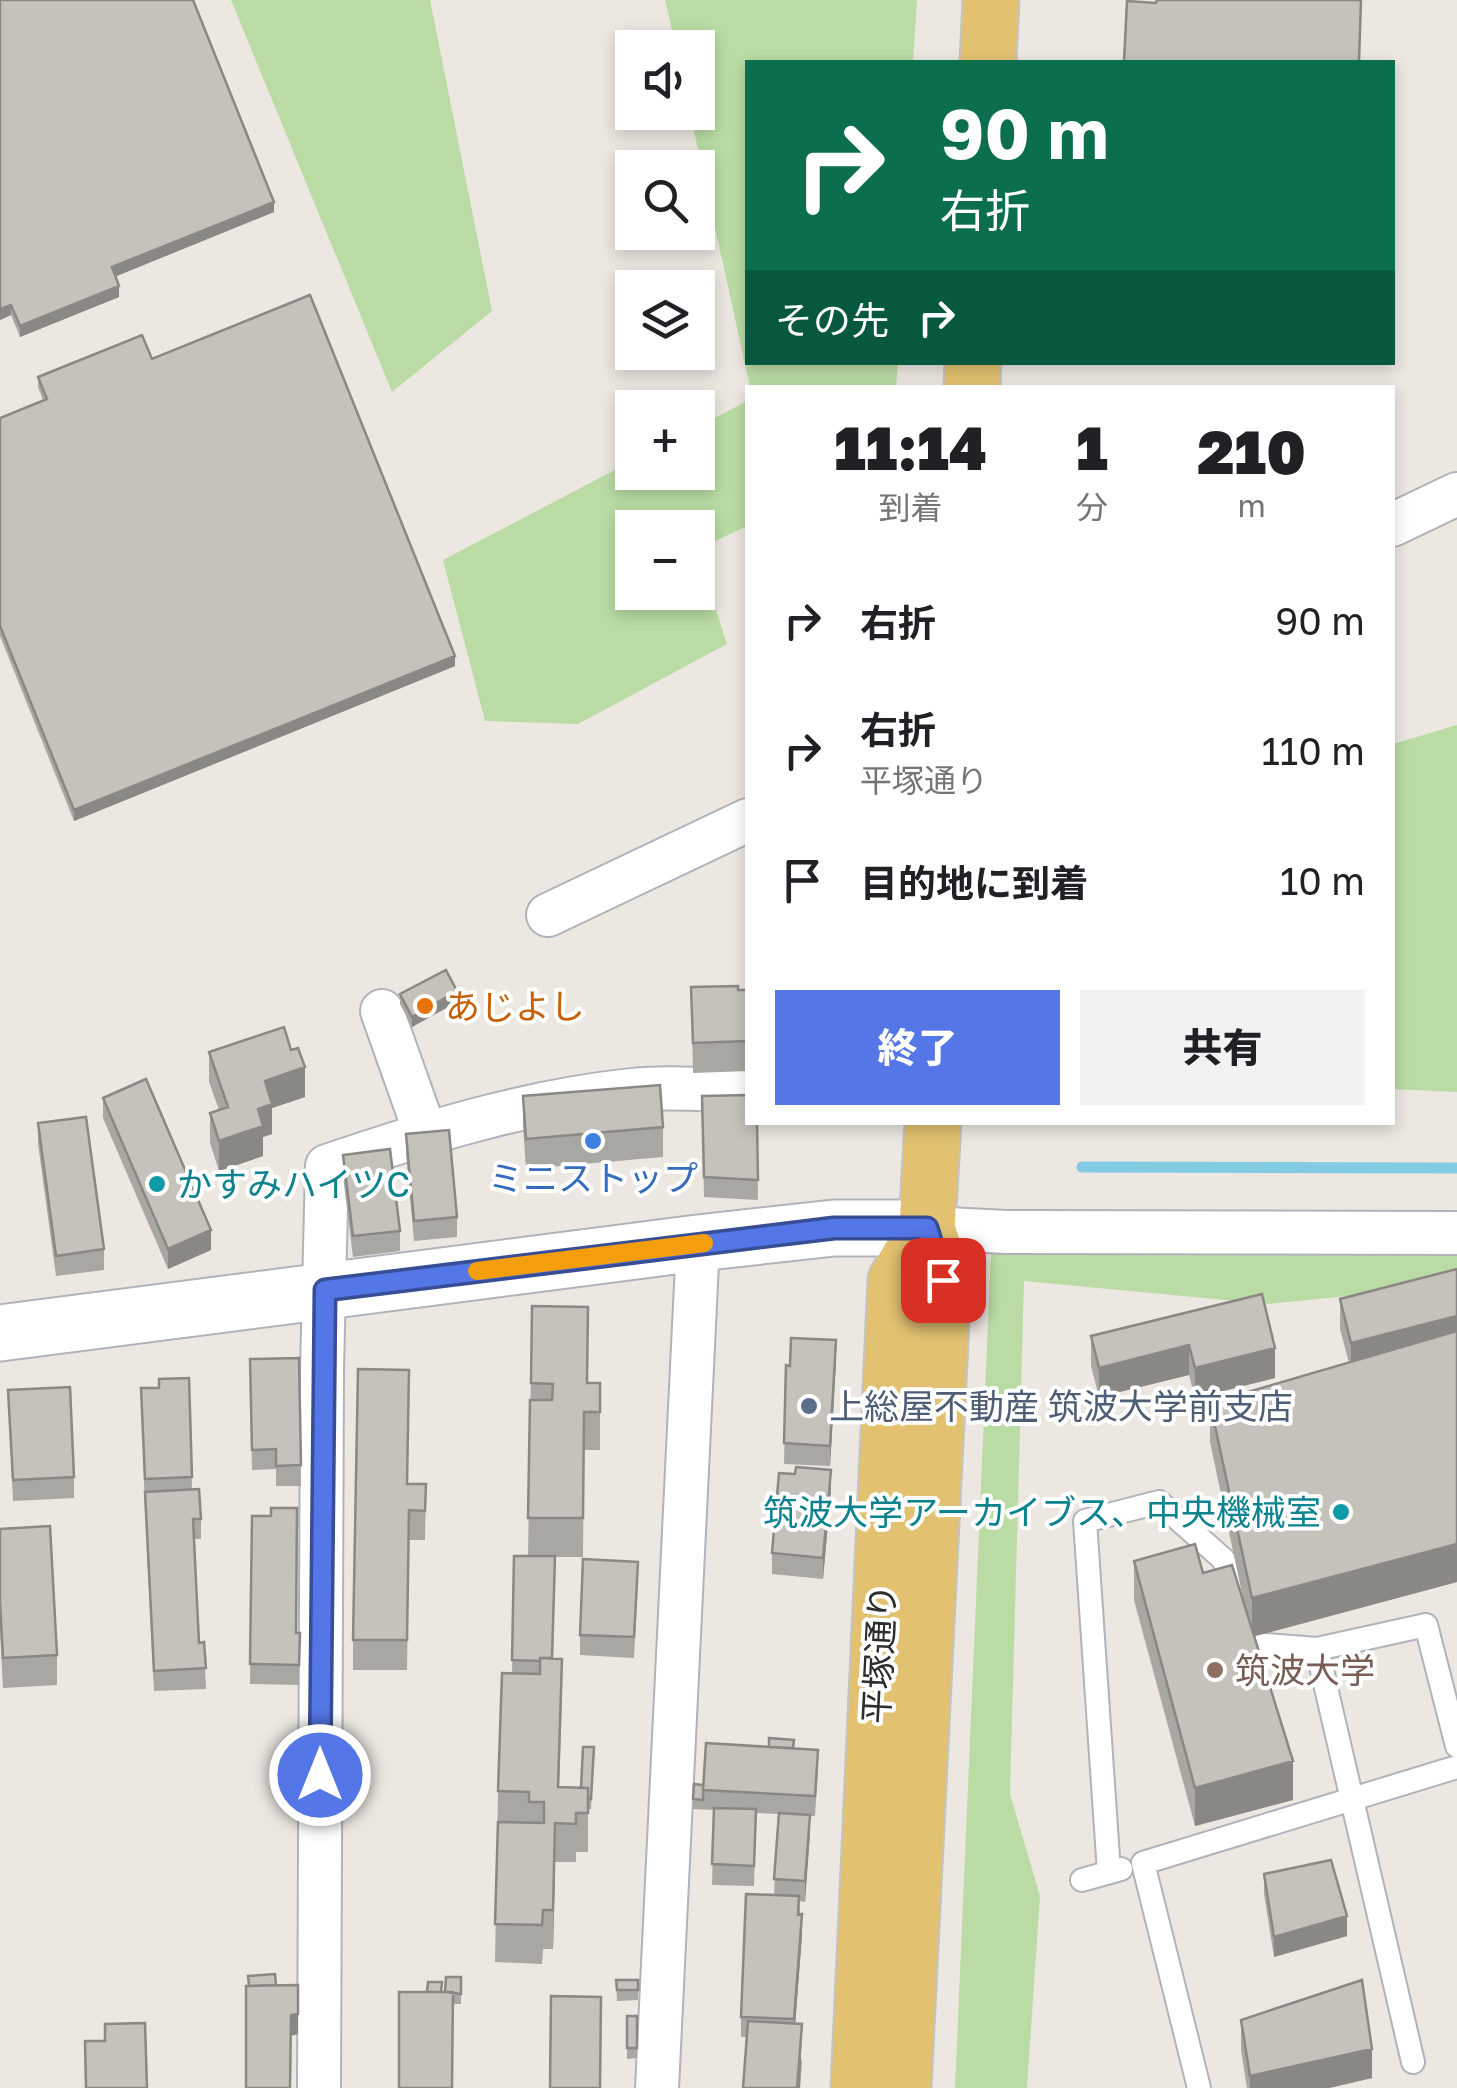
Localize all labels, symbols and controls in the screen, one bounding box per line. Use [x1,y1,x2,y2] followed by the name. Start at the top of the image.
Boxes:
[615,30,715,610] map controls
[615,30,715,130] button: sound
[940,90,1109,174] text: 90 m
[775,100,905,230] icon: right
[615,150,715,250] button: search
[940,183,1030,237] text: 右折
[615,270,715,370] button: layers
[909,290,964,345] icon: right
[775,297,889,342] text: その先
[615,390,715,490] button: +
[834,411,987,483] text: 11:14
[1076,411,1108,483] text: 1
[1197,415,1306,487] text: 210
[1237,486,1266,524] text: m
[879,488,943,526] text: 到着
[1076,488,1108,526] text: 分
[615,510,715,610] button: −
[775,593,830,648] icon: right
[1275,598,1365,643] text: 90 m
[860,600,936,645] text: 右折
[860,707,936,752] text: 右折
[775,723,830,778] icon: right
[1261,728,1365,773] text: 110 m
[860,761,988,799] text: 平塚通り
[775,853,830,908] icon: arrive
[1280,858,1365,903] text: 10 m
[860,860,1088,905] text: 目的地に到着
[445,985,585,1027] place label: あじよし
[775,990,1060,1105] button: 終了
[1080,990,1365,1105] button: 共有
[414,995,436,1017] marker: あじよし
[582,1130,604,1152] marker: ミニストップ
[488,1157,698,1199] place label: ミニストップ
[177,1163,410,1205] place label: かすみハイツC
[146,1173,168,1195] marker: かすみハイツC
[901,1238,986,1323] pin
[916,1253,971,1308] icon: arrive
[829,1385,1293,1427] place label: 上総屋不動産 筑波大学前支店
[798,1395,820,1417] marker: 上総屋不動産 筑波大学前支店
[763,1491,1321,1533] place label: 筑波大学アーカイブス、中央機械室
[1330,1501,1352,1523] marker: 筑波大学アーカイブス、中央機械室
[854,1583,904,1725] street label: 平塚通り
[1235,1649,1375,1691] place label: 筑波大学
[1204,1659,1226,1681] marker: 筑波大学
[268,1723,372,1827] position arrow

